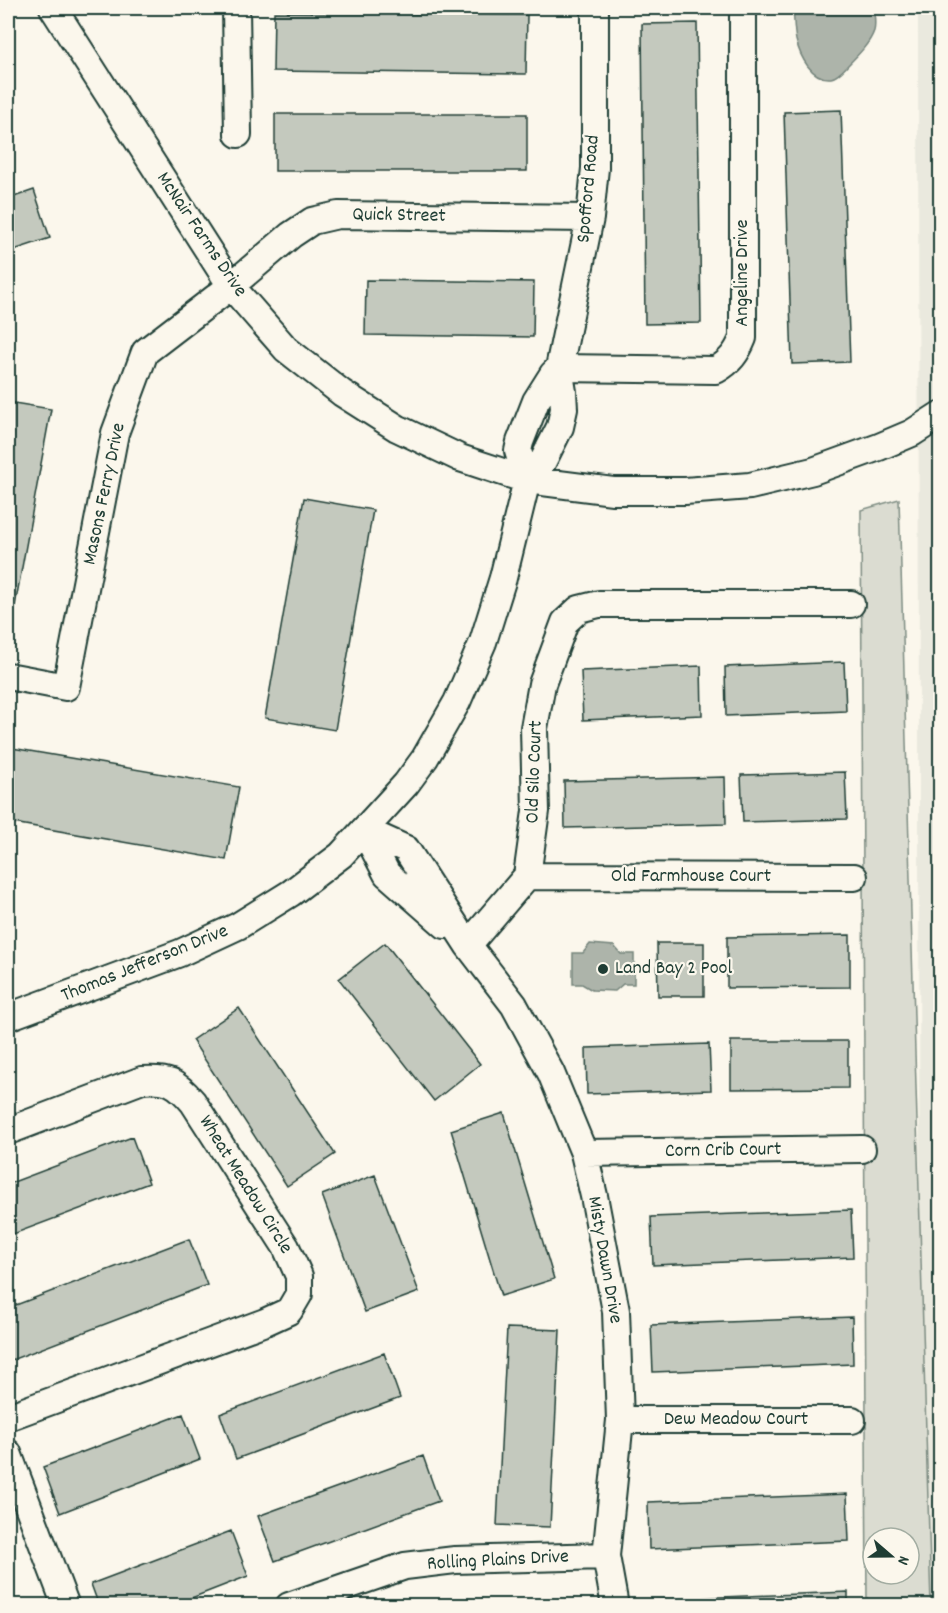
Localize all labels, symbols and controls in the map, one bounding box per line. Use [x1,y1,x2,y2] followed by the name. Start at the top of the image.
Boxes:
[570,134,608,244] street label: Spofford Road
[149,167,253,303] street label: McNair Farms Drive
[352,201,446,231] street label: Quick Street
[729,219,757,327] street label: Angeline Drive
[76,420,134,568] street label: Masons Ferry Drive
[519,720,551,824] street label: Old Silo Court
[611,863,771,891] street label: Old Farmhouse Court
[57,918,233,1010] street label: Thomas Jefferson Drive
[615,955,732,983] place label: Land Bay 2 Pool
[596,962,610,976] marker: Land Bay 2 Pool
[191,1110,299,1260] street label: Wheat Meadow Circle
[665,1136,781,1166] street label: Corn Crib Court
[579,1194,629,1326] street label: Misty Dawn Drive
[664,1406,808,1434] street label: Dew Meadow Court
[861,1526,921,1586] north arrow
[426,1543,570,1579] street label: Rolling Plains Drive
[891,1553,915,1568] text: N

